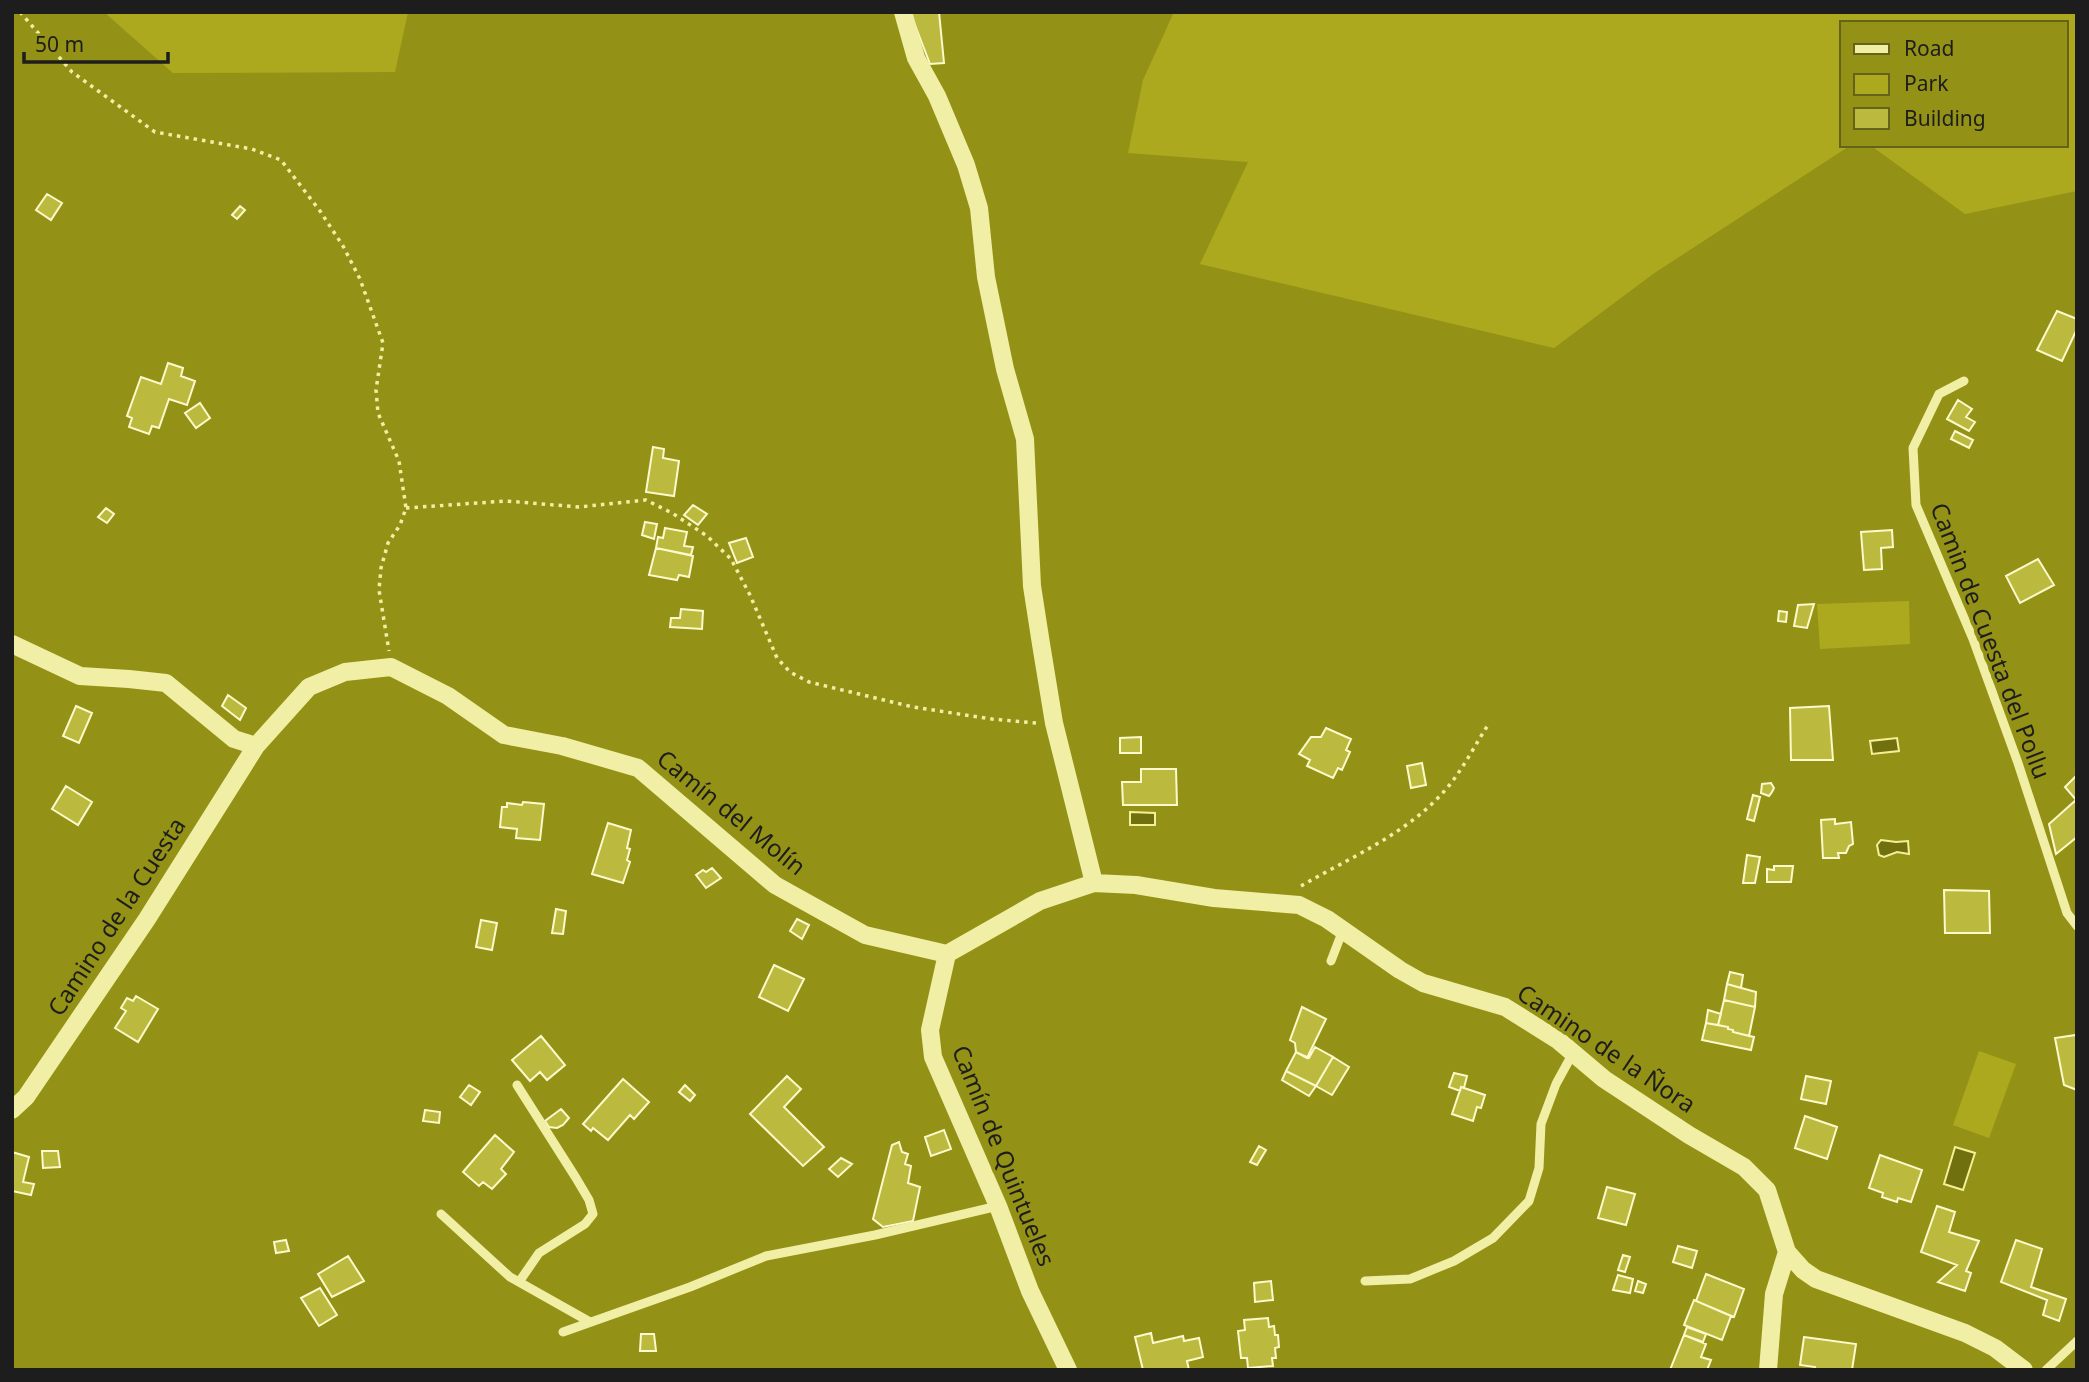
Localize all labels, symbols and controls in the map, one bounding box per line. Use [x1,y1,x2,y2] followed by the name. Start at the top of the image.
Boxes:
[24,21,168,65] scale bar
[1840,21,2068,147] legend
[35,30,84,58] text: 50 m
[1904,34,1954,62] text: Road
[1904,69,1949,97] text: Park
[1904,104,1986,132] text: Building
[1923,498,2059,783] street label: Camin de Cuesta del Pollu
[651,742,813,882] street label: Camín del Molín
[39,811,192,1022] street label: Camino de la Cuesta
[1511,976,1703,1120] street label: Camino de la Ñora
[945,1040,1064,1271] street label: Camín de Quintueles

